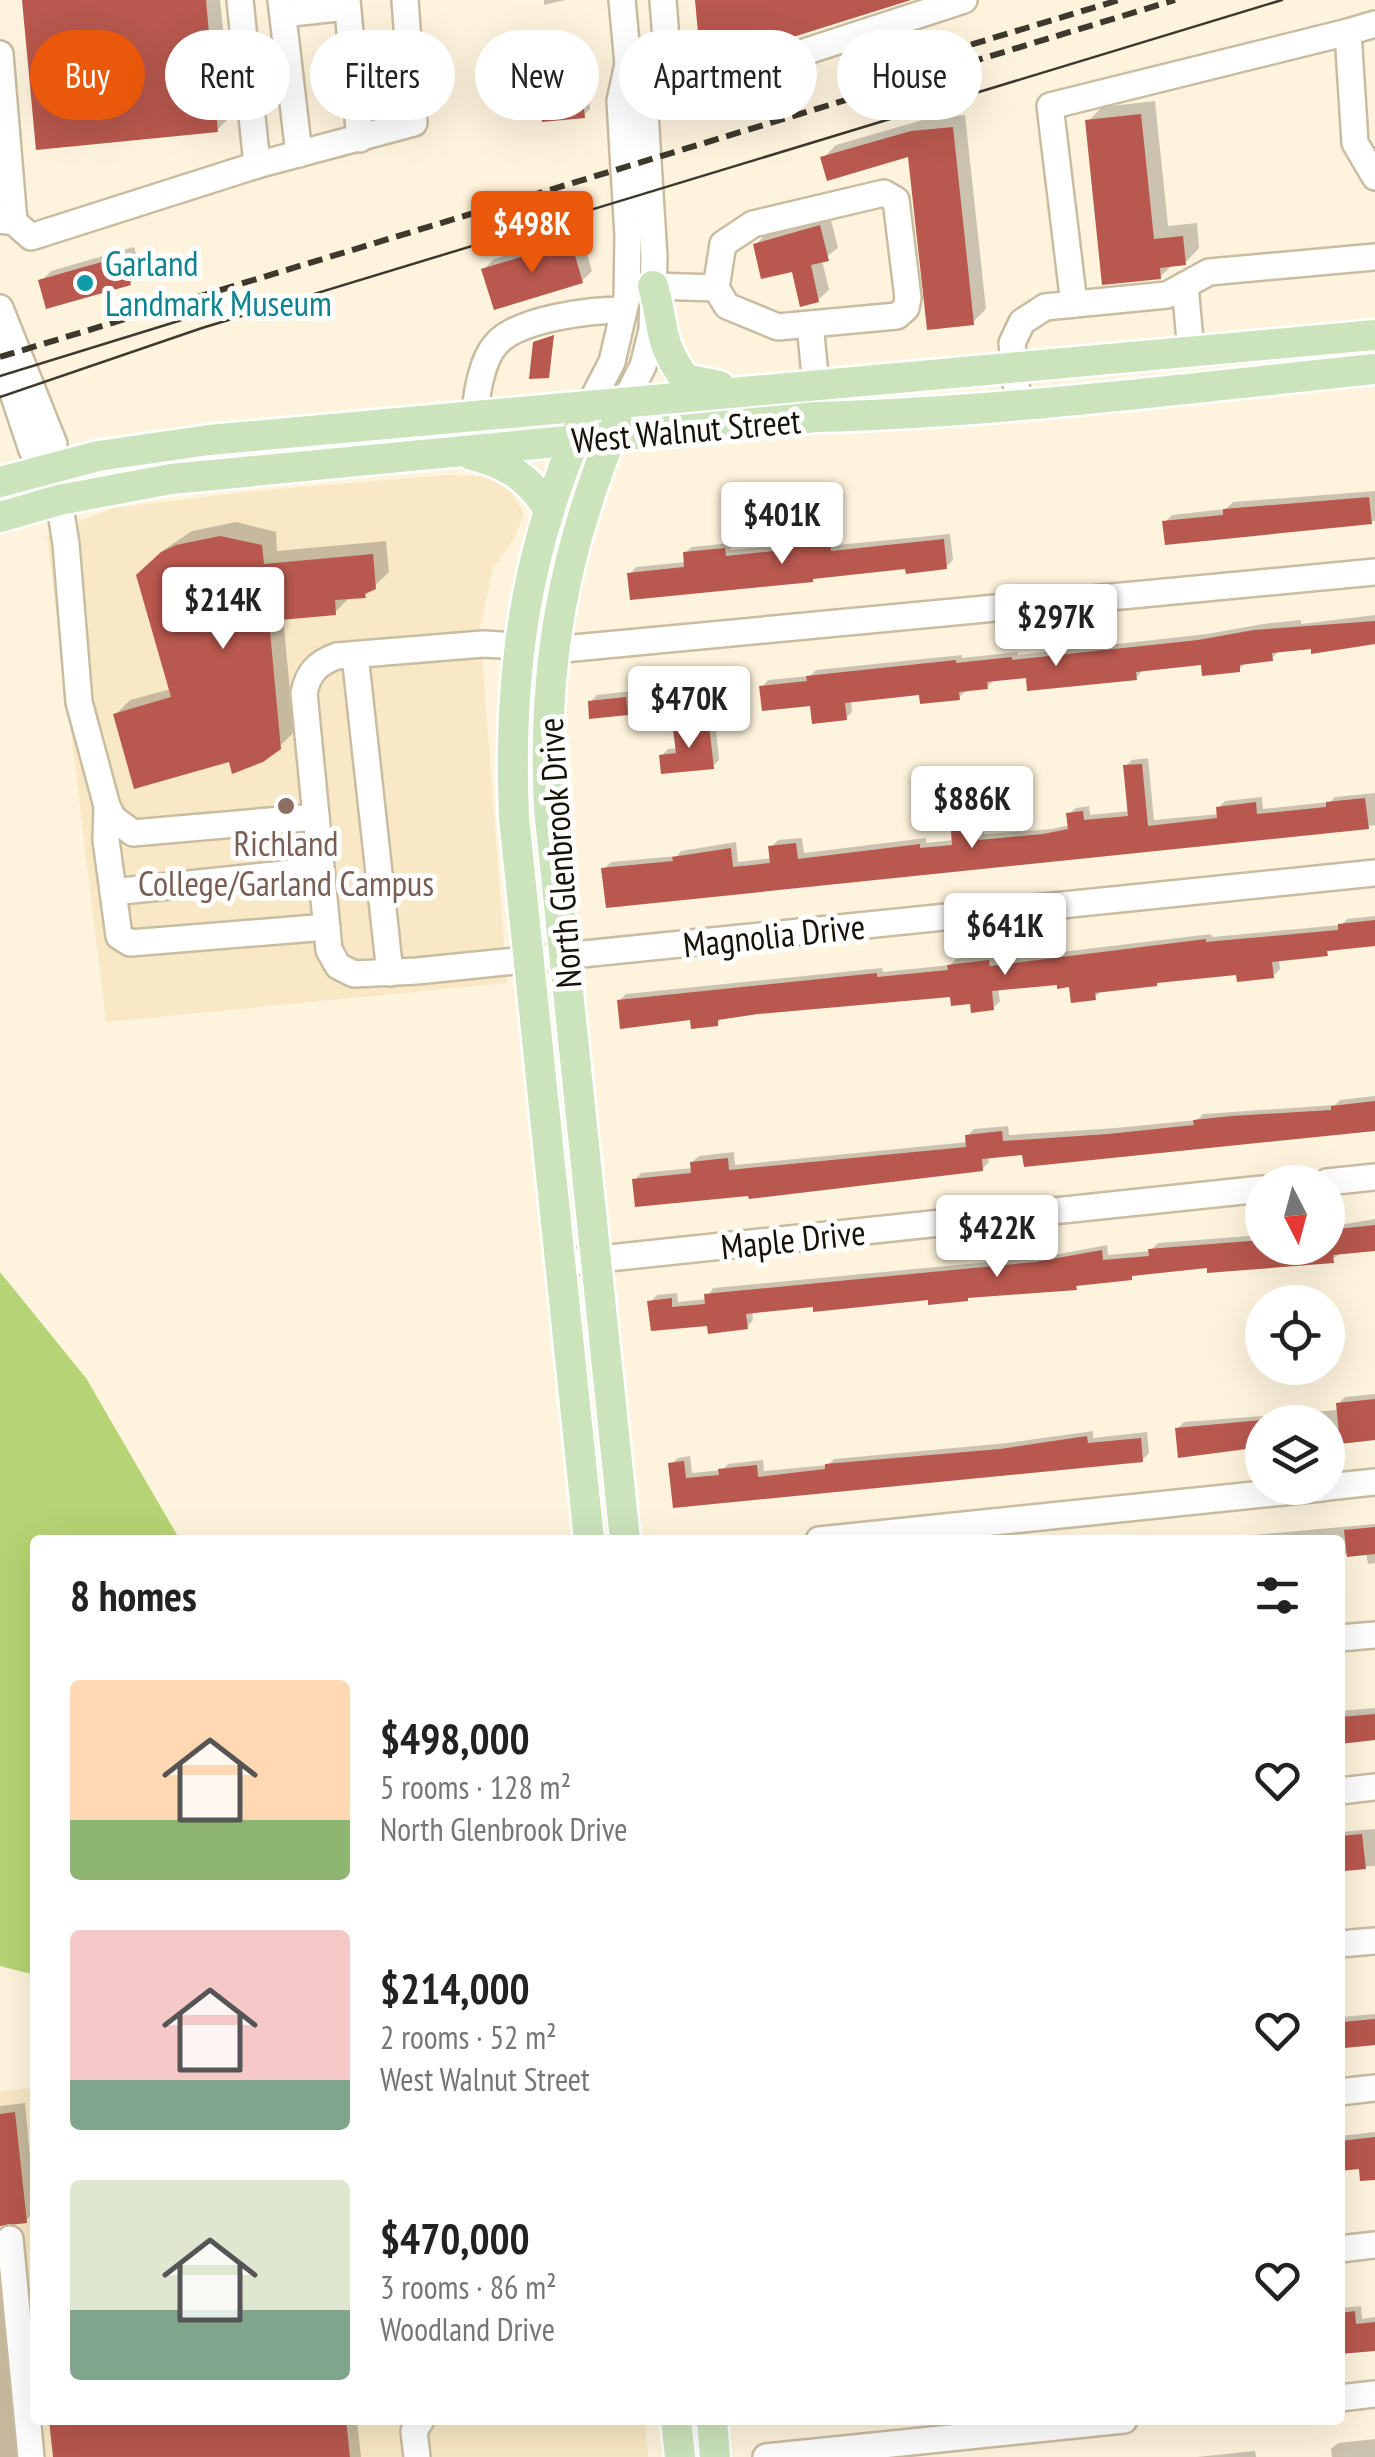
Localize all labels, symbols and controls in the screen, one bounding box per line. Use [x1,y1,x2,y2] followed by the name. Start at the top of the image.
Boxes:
[30,30,145,120] chip: Buy
[165,30,290,120] chip: Rent
[310,30,455,120] chip: Filters
[475,30,599,120] chip: New
[619,30,817,120] chip: Apartment
[837,30,982,120] chip: House
[462,191,602,276] pin: $498K
[493,202,571,244] text: $498K
[105,240,332,326] place label: Garland Landmark Museum
[74,272,96,294] marker: Garland Landmark Museum
[570,397,803,463] street label: West Walnut Street
[712,482,852,567] pin: $401K
[743,493,821,535] text: $401K
[153,567,293,652] pin: $214K
[184,578,262,620] text: $214K
[986,584,1126,669] pin: $297K
[1017,595,1095,637] text: $297K
[619,666,759,751] pin: $470K
[650,677,728,719] text: $470K
[527,716,591,990] street label: North Glenbrook Drive
[902,766,1042,851] pin: $886K
[933,777,1011,819] text: $886K
[275,795,297,817] marker: Richland College/Garland Campus
[138,820,434,906] place label: Richland College/Garland Campus
[935,893,1075,978] pin: $641K
[681,903,867,967] street label: Magnolia Drive
[966,904,1044,946] text: $641K
[1245,1165,1345,1265] north arrow
[1245,1165,1345,1505] map controls
[927,1195,1067,1280] pin: $422K
[958,1206,1036,1248] text: $422K
[718,1209,868,1269] street label: Maple Drive
[1245,1285,1345,1385] button: locate
[1245,1405,1345,1505] button: layers
[70,1568,197,1623] text: 8 homes
[1250,1568,1305,1623] icon: filters
[380,1711,530,1766] text: $498,000
[150,1720,270,1840] icon: home
[1250,1753,1305,1808] icon: heart
[380,1766,571,1808] text: 5 rooms · 128 m²
[380,1808,628,1850] text: North Glenbrook Drive
[380,1961,530,2016] text: $214,000
[150,1970,270,2090] icon: home
[1250,2003,1305,2058] icon: heart
[380,2016,557,2058] text: 2 rooms · 52 m²
[380,2058,590,2100] text: West Walnut Street
[380,2211,530,2266] text: $470,000
[150,2220,270,2340] icon: home
[1250,2253,1305,2308] icon: heart
[380,2266,557,2308] text: 3 rooms · 86 m²
[380,2308,555,2350] text: Woodland Drive

